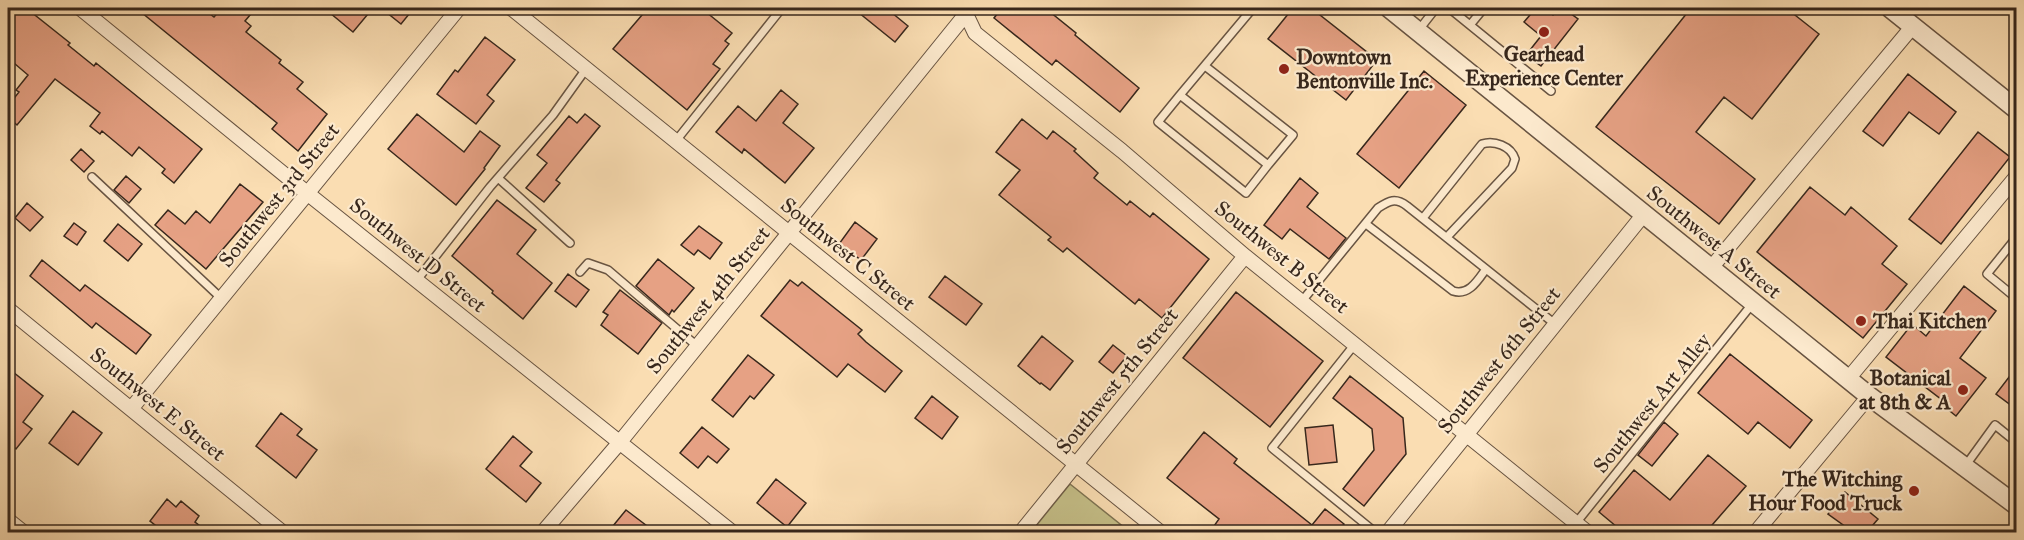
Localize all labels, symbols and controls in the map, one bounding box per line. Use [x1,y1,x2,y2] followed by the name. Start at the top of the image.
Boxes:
[1537,25,1551,39] marker: Gearhead Experience Center
[1465,41,1624,91] place label: Gearhead Experience Center
[1296,44,1433,94] place label: Downtown Bentonville Inc.
[1277,62,1291,76] marker: Downtown Bentonville Inc.
[213,117,346,272] street label: Southwest 3rd Street
[1641,180,1787,305] street label: Southwest A Street
[345,192,492,318] street label: Southwest D Street
[775,192,921,317] street label: Southwest C Street
[1210,195,1355,320] street label: Southwest B Street
[641,221,776,379] street label: Southwest 4th Street
[1432,281,1567,439] street label: Southwest 6th Street
[1050,302,1184,459] street label: Southwest 5th Street
[1872,308,1987,334] place label: Thai Kitchen
[1854,314,1868,328] marker: Thai Kitchen
[1588,327,1717,478] street label: Southwest Art Alley
[85,341,231,467] street label: Southwest E Street
[1859,365,1952,415] place label: Botanical at 8th & A
[1956,383,1970,397] marker: Botanical at 8th & A
[1748,466,1903,516] place label: The Witching Hour Food Truck
[1907,484,1921,498] marker: The Witching Hour Food Truck

